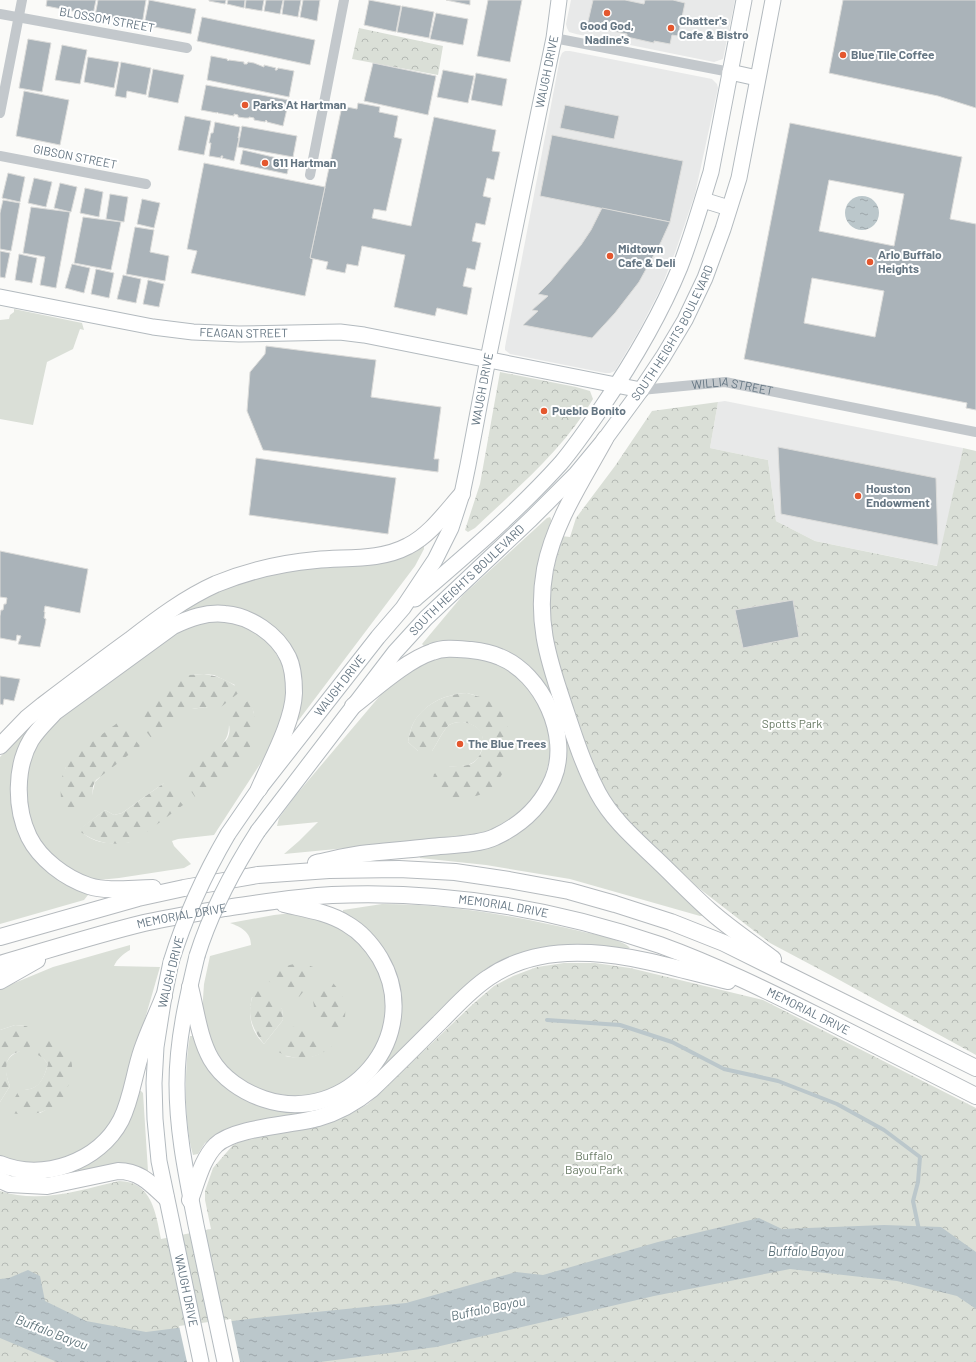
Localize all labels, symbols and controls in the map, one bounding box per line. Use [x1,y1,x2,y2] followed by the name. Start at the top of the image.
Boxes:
[58,4,156,34] street label: BLOSSOM STREET
[602,8,612,18] marker: Good God, Nadine's
[679,13,749,41] place label: Chatter's Cafe & Bistro
[580,18,634,46] place label: Good God, Nadine's
[666,23,676,33] marker: Chatter's Cafe & Bistro
[532,34,560,109] street label: WAUGH DRIVE
[851,47,935,61] place label: Blue Tile Coffee
[838,50,848,60] marker: Blue Tile Coffee
[253,97,346,111] place label: Parks At Hartman
[240,100,250,110] marker: Parks At Hartman
[32,141,119,171] street label: GIBSON STREET
[273,155,336,169] place label: 611 Hartman
[260,158,270,168] marker: 611 Hartman
[618,241,676,269] place label: Midtown Cafe & Deli
[878,247,942,275] place label: Arlo Buffalo Heights
[605,251,615,261] marker: Midtown Cafe & Deli
[865,257,875,267] marker: Arlo Buffalo Heights
[628,263,715,403] street label: SOUTH HEIGHTS BOULEVARD
[199,324,288,340] street label: FEAGAN STREET
[468,351,495,427] street label: WAUGH DRIVE
[691,374,775,397] street label: WILLIA STREET
[552,403,626,417] place label: Pueblo Bonito
[539,406,549,416] marker: Pueblo Bonito
[866,481,930,509] place label: Houston Endowment
[853,491,863,501] marker: Houston Endowment
[406,521,527,638] street label: SOUTH HEIGHTS BOULEVARD
[311,652,367,718] street label: WAUGH DRIVE
[762,716,822,730] park label: Spotts Park
[468,736,546,750] place label: The Blue Trees
[455,739,465,749] marker: The Blue Trees
[458,891,550,920] street label: MEMORIAL DRIVE
[135,900,227,931] street label: MEMORIAL DRIVE
[154,934,186,1009] street label: WAUGH DRIVE
[765,984,852,1037] street label: MEMORIAL DRIVE
[565,1148,623,1176] park label: Buffalo Bayou Park
[768,1243,844,1259] water label: Buffalo Bayou
[173,1253,201,1328] street label: WAUGH DRIVE
[449,1292,527,1324] water label: Buffalo Bayou
[14,1311,91,1353] water label: Buffalo Bayou

